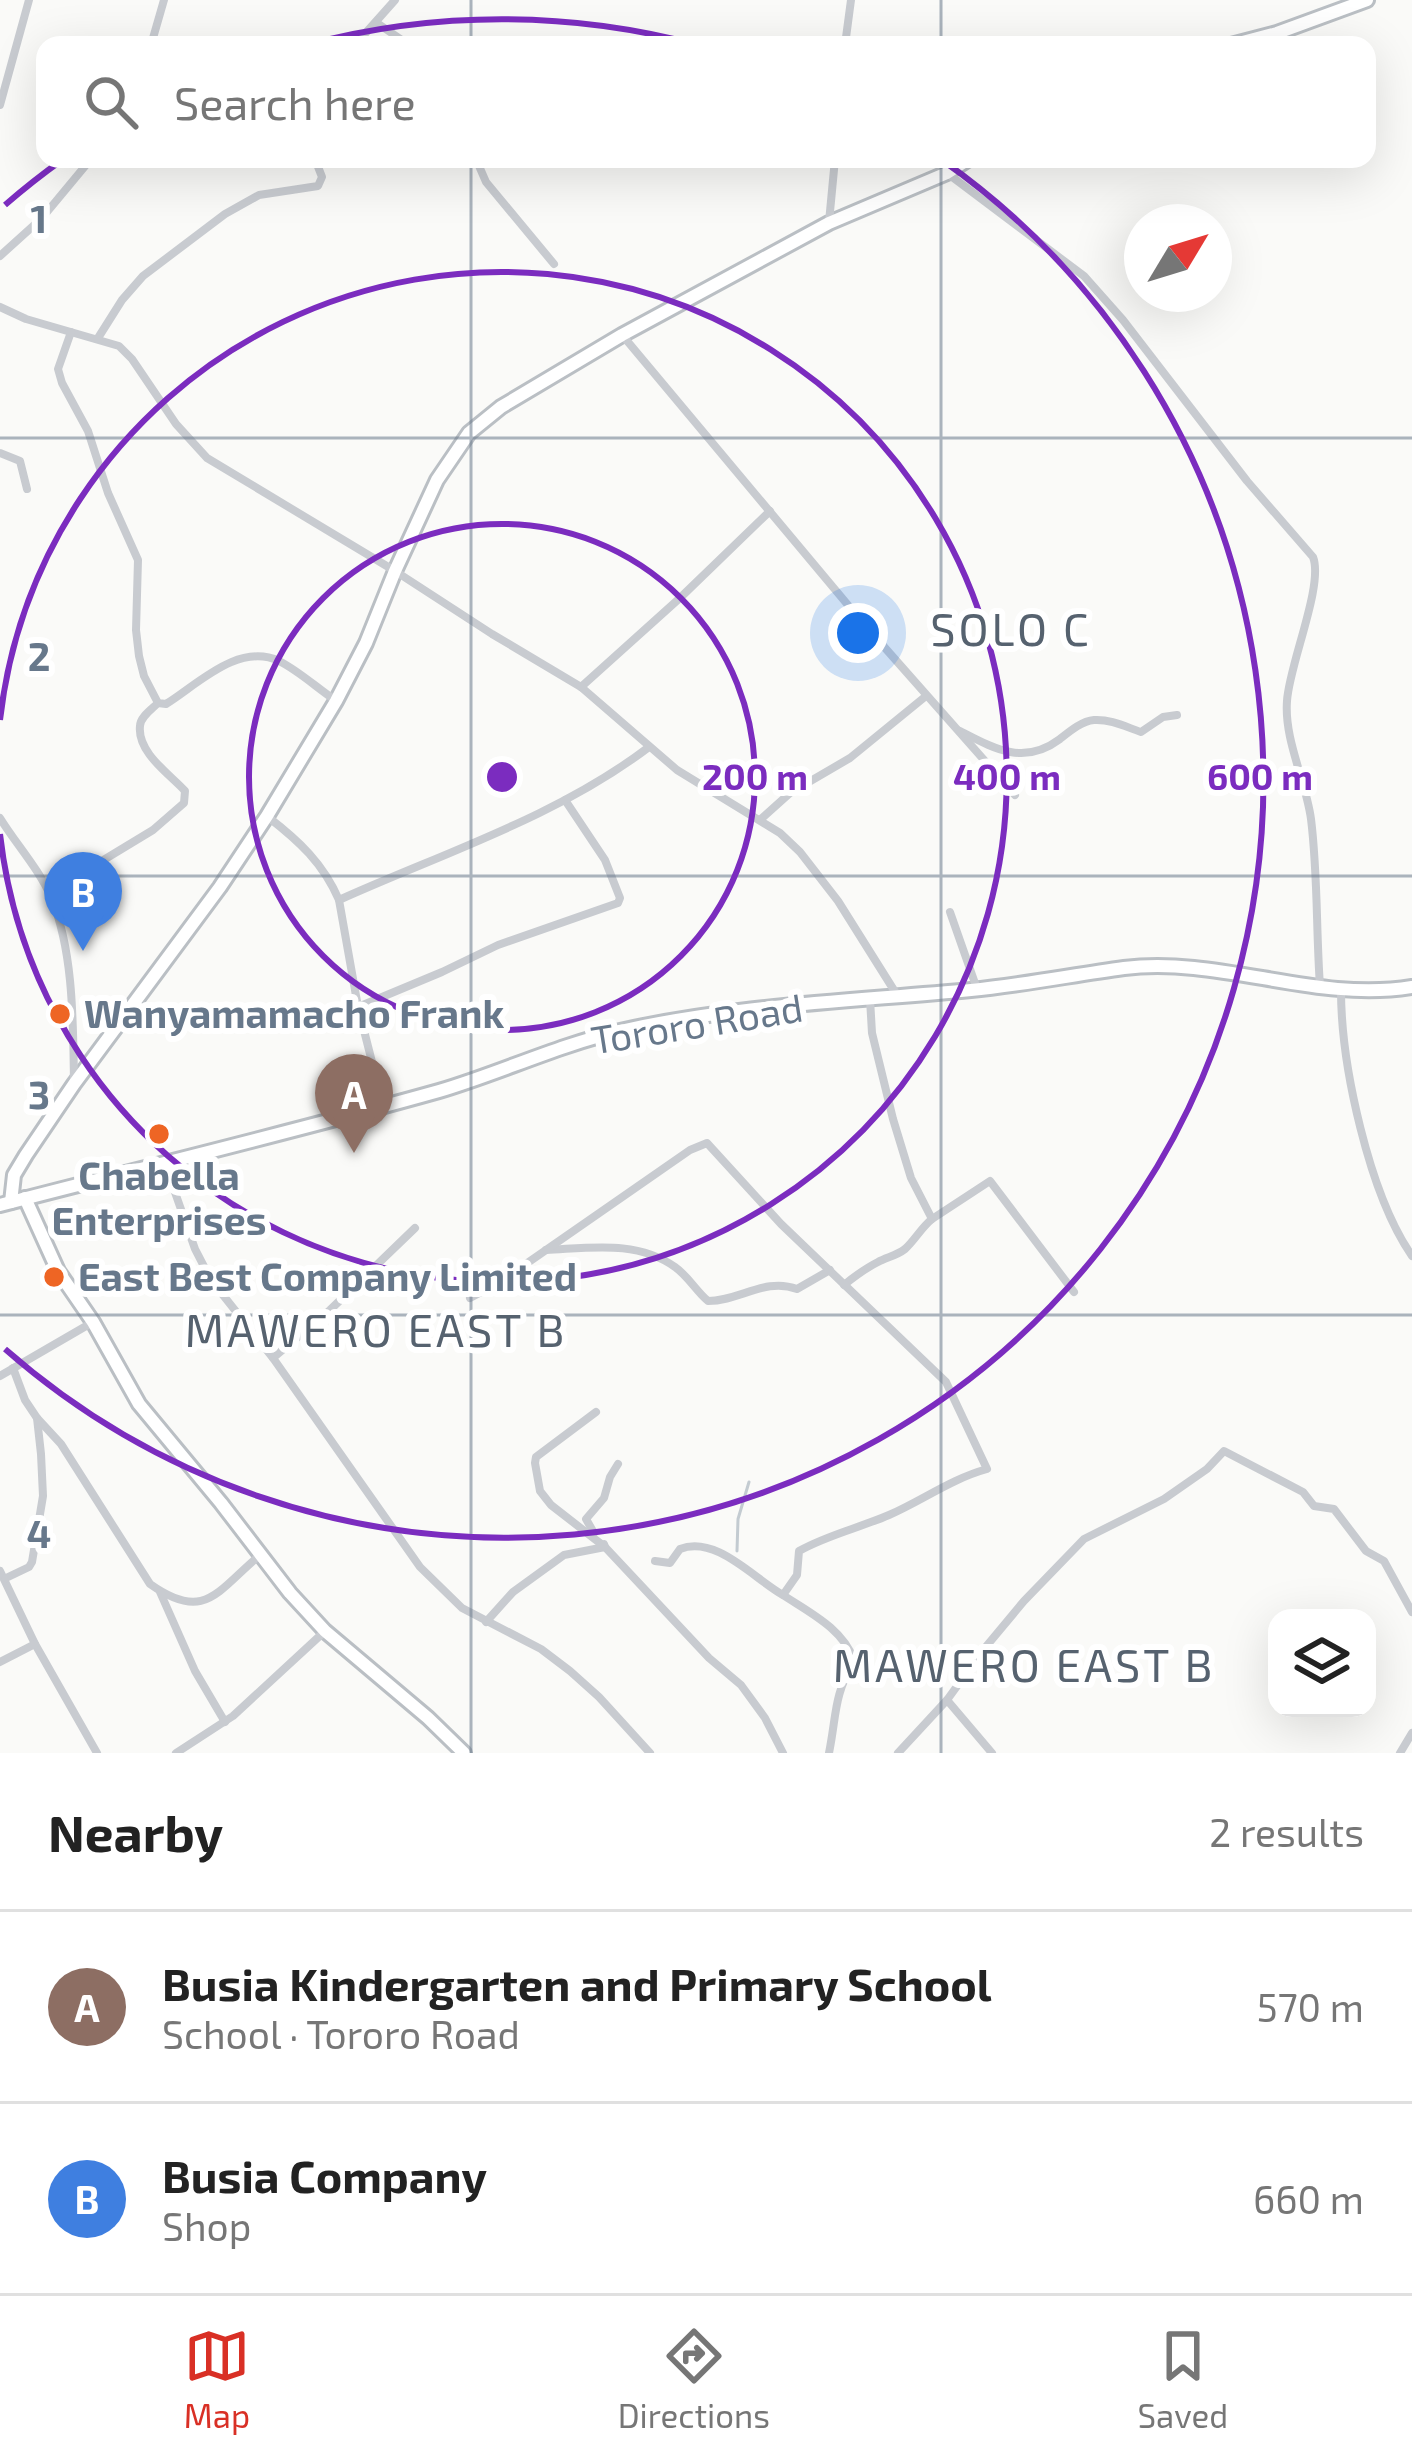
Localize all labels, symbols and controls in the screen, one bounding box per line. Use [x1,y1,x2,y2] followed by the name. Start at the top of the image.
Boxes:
[36,36,1376,168] search box
[78,69,144,135] icon: search
[174,75,416,129] text: Search here
[31,194,47,241] text: 1
[1124,204,1232,312] north arrow
[930,601,1092,655] district label: SOLO C
[828,603,888,663] your location
[28,632,50,679] text: 2
[702,754,808,797] text: 200 m
[953,754,1061,797] text: 400 m
[1207,754,1313,797] text: 600 m
[481,756,523,798] centre of rings
[44,852,122,951] pin: B
[588,983,806,1062] street label: Tororo Road
[84,989,505,1037] place label: Wanyamamacho Frank
[47,1001,73,1027] marker: Wanyamamacho Frank
[315,1054,393,1153] pin: A
[28,1070,50,1117] text: 3
[146,1121,172,1147] marker: Chabella Enterprises
[52,1151,266,1243] place label: Chabella Enterprises
[78,1252,577,1300] place label: East Best Company Limited
[41,1264,67,1290] marker: East Best Company Limited
[185,1302,567,1356] district label: MAWERO EAST B
[27,1509,51,1556] text: 4
[1268,1609,1376,1717] map controls
[1268,1609,1376,1717] button: layers
[833,1637,1215,1691] district label: MAWERO EAST B
[48,1801,223,1862] text: Nearby
[1209,1808,1364,1855] text: 2 results
[162,1956,992,2010] text: Busia Kindergarten and Primary School
[74,1983,100,2030] text: A
[1257,1983,1364,2030] text: 570 m
[162,2010,520,2057] text: School · Tororo Road
[162,2148,487,2202] text: Busia Company
[75,2175,99,2222] text: B
[1253,2175,1364,2222] text: 660 m
[162,2202,251,2249] text: Shop
[184,2323,250,2435] tab: Map
[618,2323,770,2435] tab: Directions
[1138,2323,1228,2435] tab: Saved

